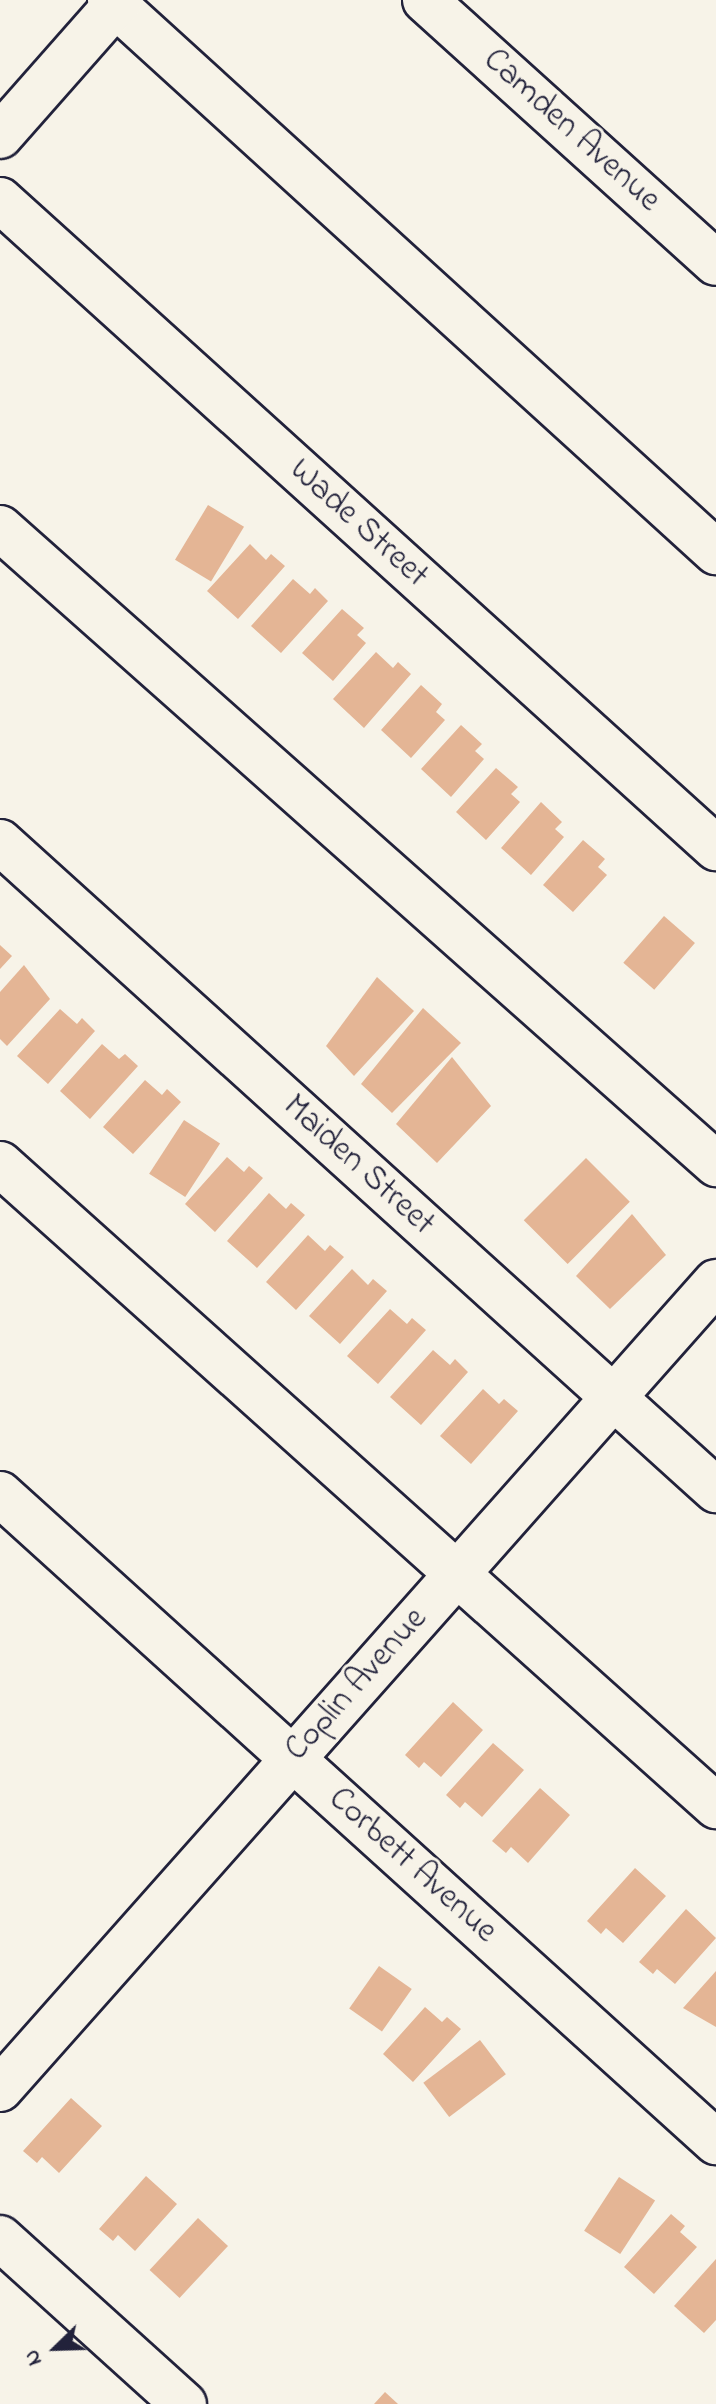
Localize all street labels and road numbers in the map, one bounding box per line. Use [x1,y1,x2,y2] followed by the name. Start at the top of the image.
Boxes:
[474,41,668,221] street label: Camden Avenue
[280,451,436,597] street label: Wade Street
[274,1087,442,1245] street label: Maiden Street
[277,1600,437,1770] street label: Coplin Avenue
[319,1780,505,1952] street label: Corbett Avenue

